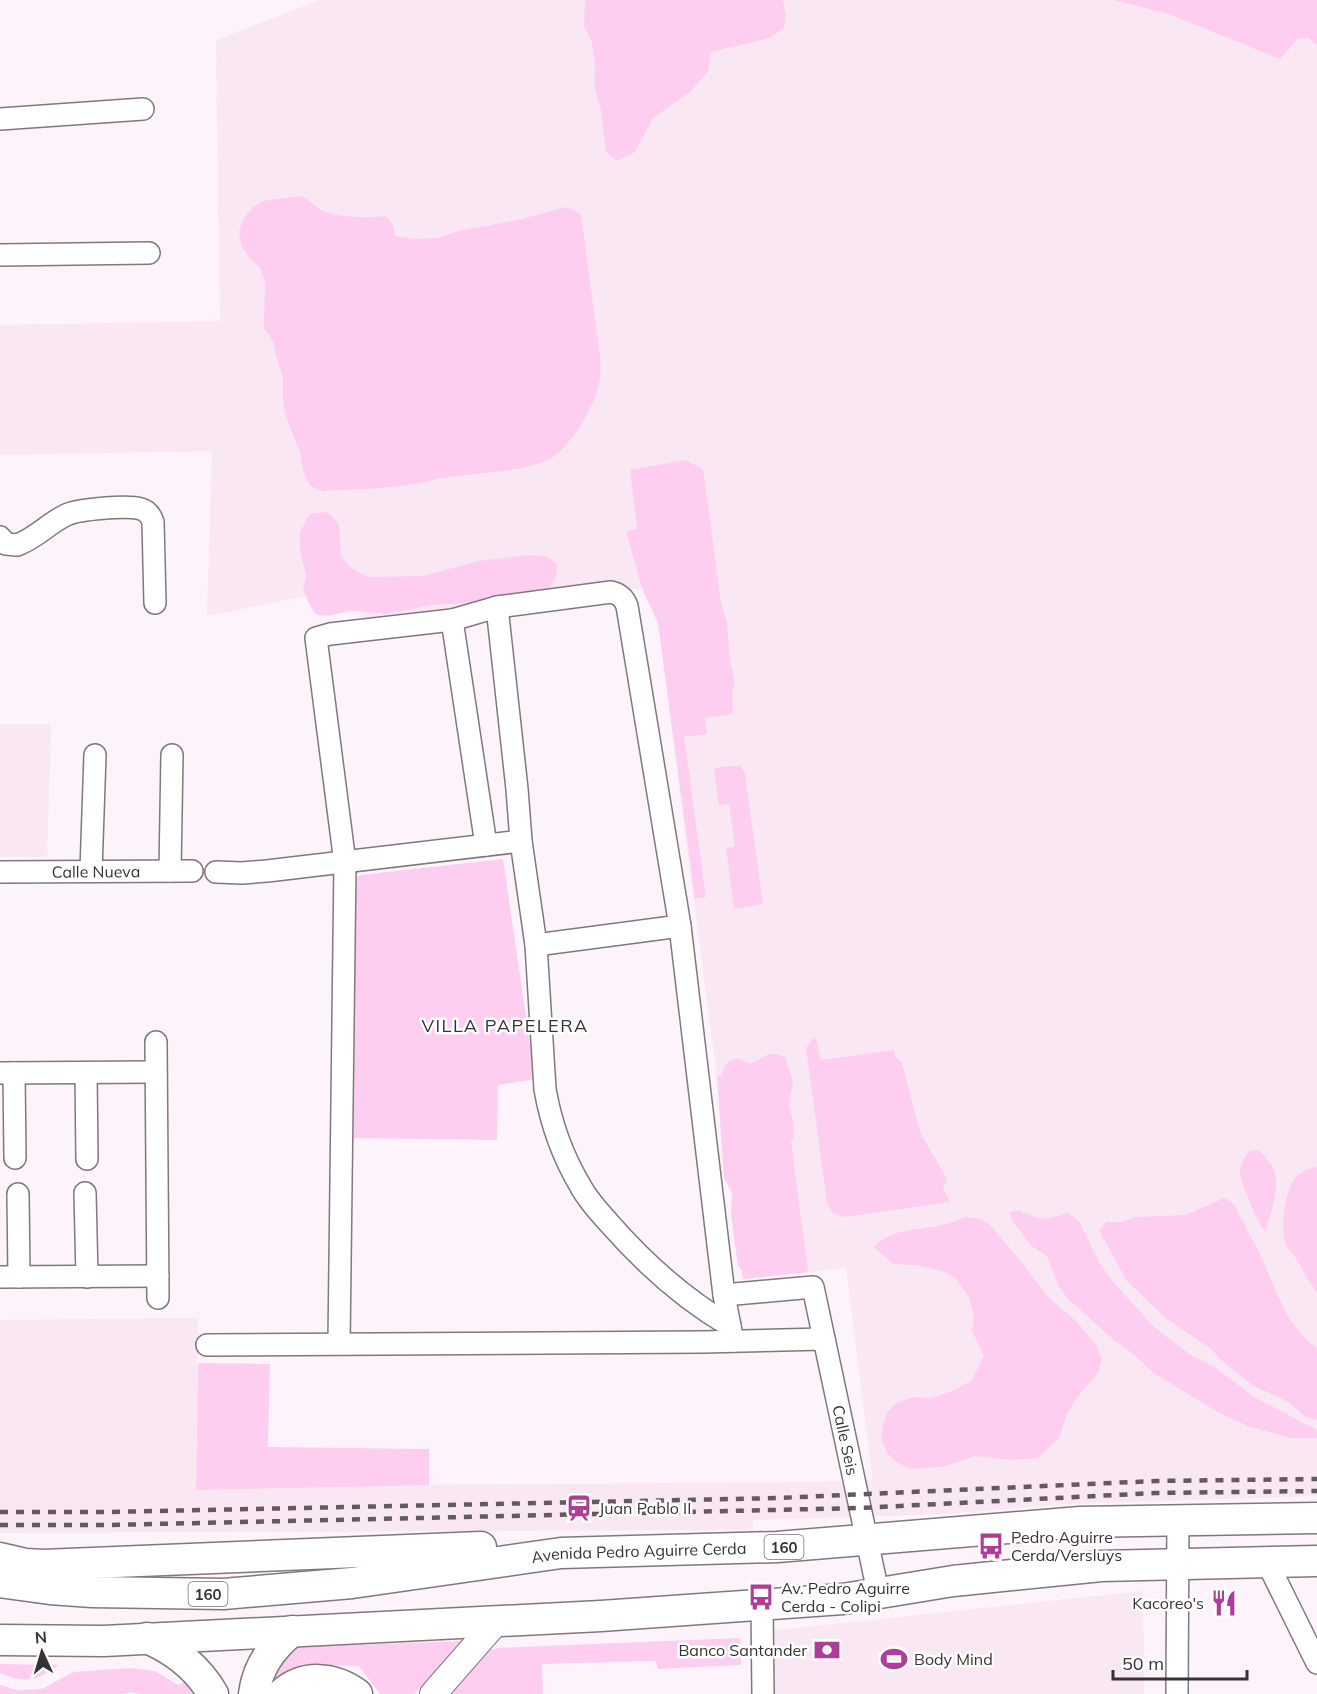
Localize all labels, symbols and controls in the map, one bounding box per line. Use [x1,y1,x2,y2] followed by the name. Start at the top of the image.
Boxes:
[52,861,140,882] street label: Calle Nueva
[421,1014,589,1037] district label: VILLA PAPELERA
[828,1403,863,1477] street label: Calle Seis
[564,1493,594,1523] station icon: Juan Pablo II
[599,1498,691,1518] place label: Juan Pablo II
[1011,1527,1122,1565] place label: Pedro Aguirre Cerda/Versluys
[976,1531,1006,1561] bus stop icon: Pedro Aguirre Cerda/Versluys
[764,1535,804,1559] road number: 160
[530,1538,747,1567] street label: Avenida Pedro Aguirre Cerda
[781,1578,910,1616] place label: Av. Pedro Aguirre Cerda - Colipi
[188,1582,228,1606] road number: 160
[746,1582,776,1612] bus stop icon: Av. Pedro Aguirre Cerda - Colipi
[1209,1588,1239,1618] restaurant icon: Kacoreo's
[1132,1593,1204,1613] place label: Kacoreo's
[12,1622,72,1682] north arrow
[34,1627,48,1647] text: N
[812,1635,842,1665] bank icon: Banco Santander
[678,1640,807,1660] place label: Banco Santander
[1113,1643,1246,1681] scale bar
[879,1644,909,1674] sports icon: Body Mind
[914,1649,993,1669] place label: Body Mind
[1122,1652,1164,1675] text: 50 m

